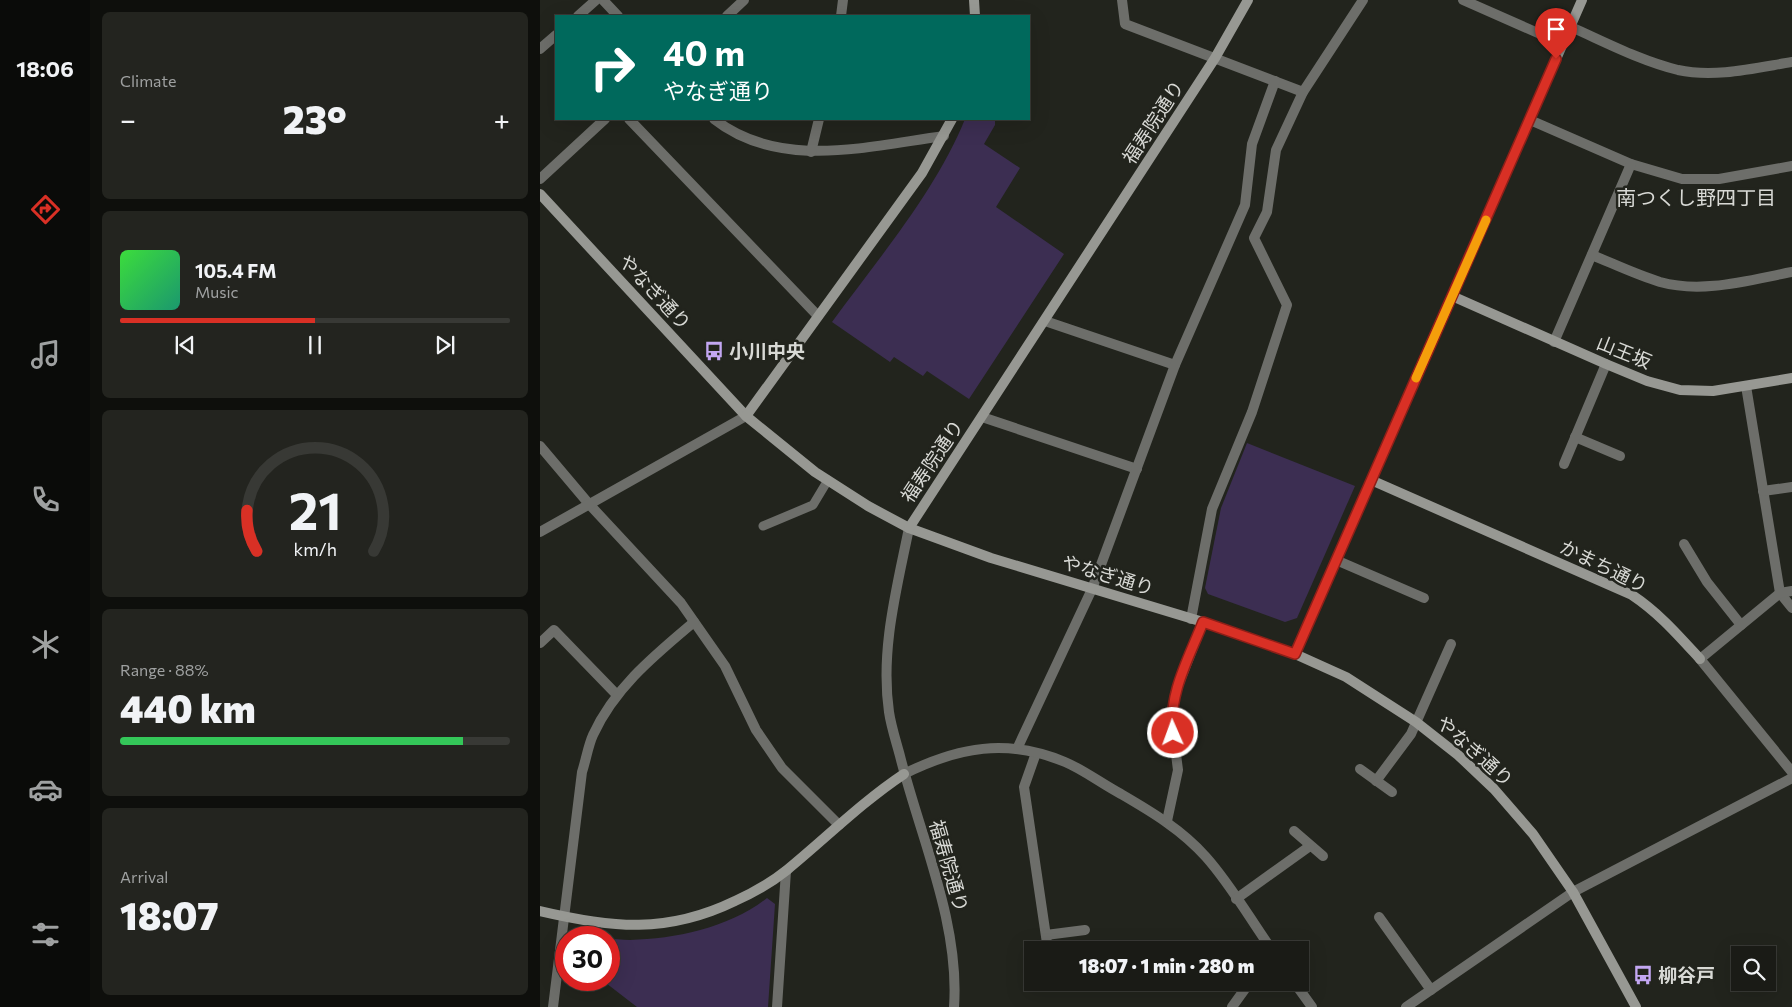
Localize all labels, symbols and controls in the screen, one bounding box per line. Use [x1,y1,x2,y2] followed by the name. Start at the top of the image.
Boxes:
[1535,8,1577,59] pin
[1542,15,1570,43] icon: arrive
[663,30,745,73] text: 40 m
[580,35,645,100] icon: right
[16,55,74,82] text: 18:06
[120,71,176,90] text: Climate
[1117,76,1188,168] street label: 福寿院通り
[663,77,773,104] text: やなぎ通り
[283,95,347,142] text: 23°
[120,102,136,136] text: −
[494,102,510,136] text: +
[1616,185,1776,209] district label: 南つくし野四丁目
[28,192,63,227] icon: directions
[615,249,696,334] street label: やなぎ通り
[195,259,276,282] text: 105.4 FM
[195,282,239,301] text: Music
[1593,330,1655,373] street label: 山王坂
[171,331,199,359] icon: previous
[301,331,329,359] icon: pause
[431,331,459,359] icon: next
[28,337,63,372] icon: music
[729,339,805,362] place label: 小川中央
[703,340,725,362] bus stop icon: 小川中央
[895,415,968,507] street label: 福寿院通り
[288,477,342,541] text: 21
[28,482,63,517] icon: phone
[1556,534,1652,597] street label: かまち通り
[293,538,337,560] text: km/h
[1059,550,1157,599] street label: やなぎ通り
[28,627,63,662] icon: climate
[120,660,209,679] text: Range · 88%
[120,684,256,731] text: 440 km
[1146,706,1198,758] position arrow
[1432,710,1518,791] street label: やなぎ通り
[28,772,63,807] icon: car
[925,817,974,915] street label: 福寿院通り
[120,867,168,886] text: Arrival
[120,891,219,938] text: 18:07
[28,917,63,952] icon: filters
[555,926,620,991] speed limit sign: 30
[1731,946,1776,991] map controls
[1731,946,1776,991] button: search
[1079,954,1254,977] text: 18:07 · 1 min · 280 m
[1658,963,1715,986] place label: 柳谷戸
[1632,964,1654,986] bus stop icon: 柳谷戸

